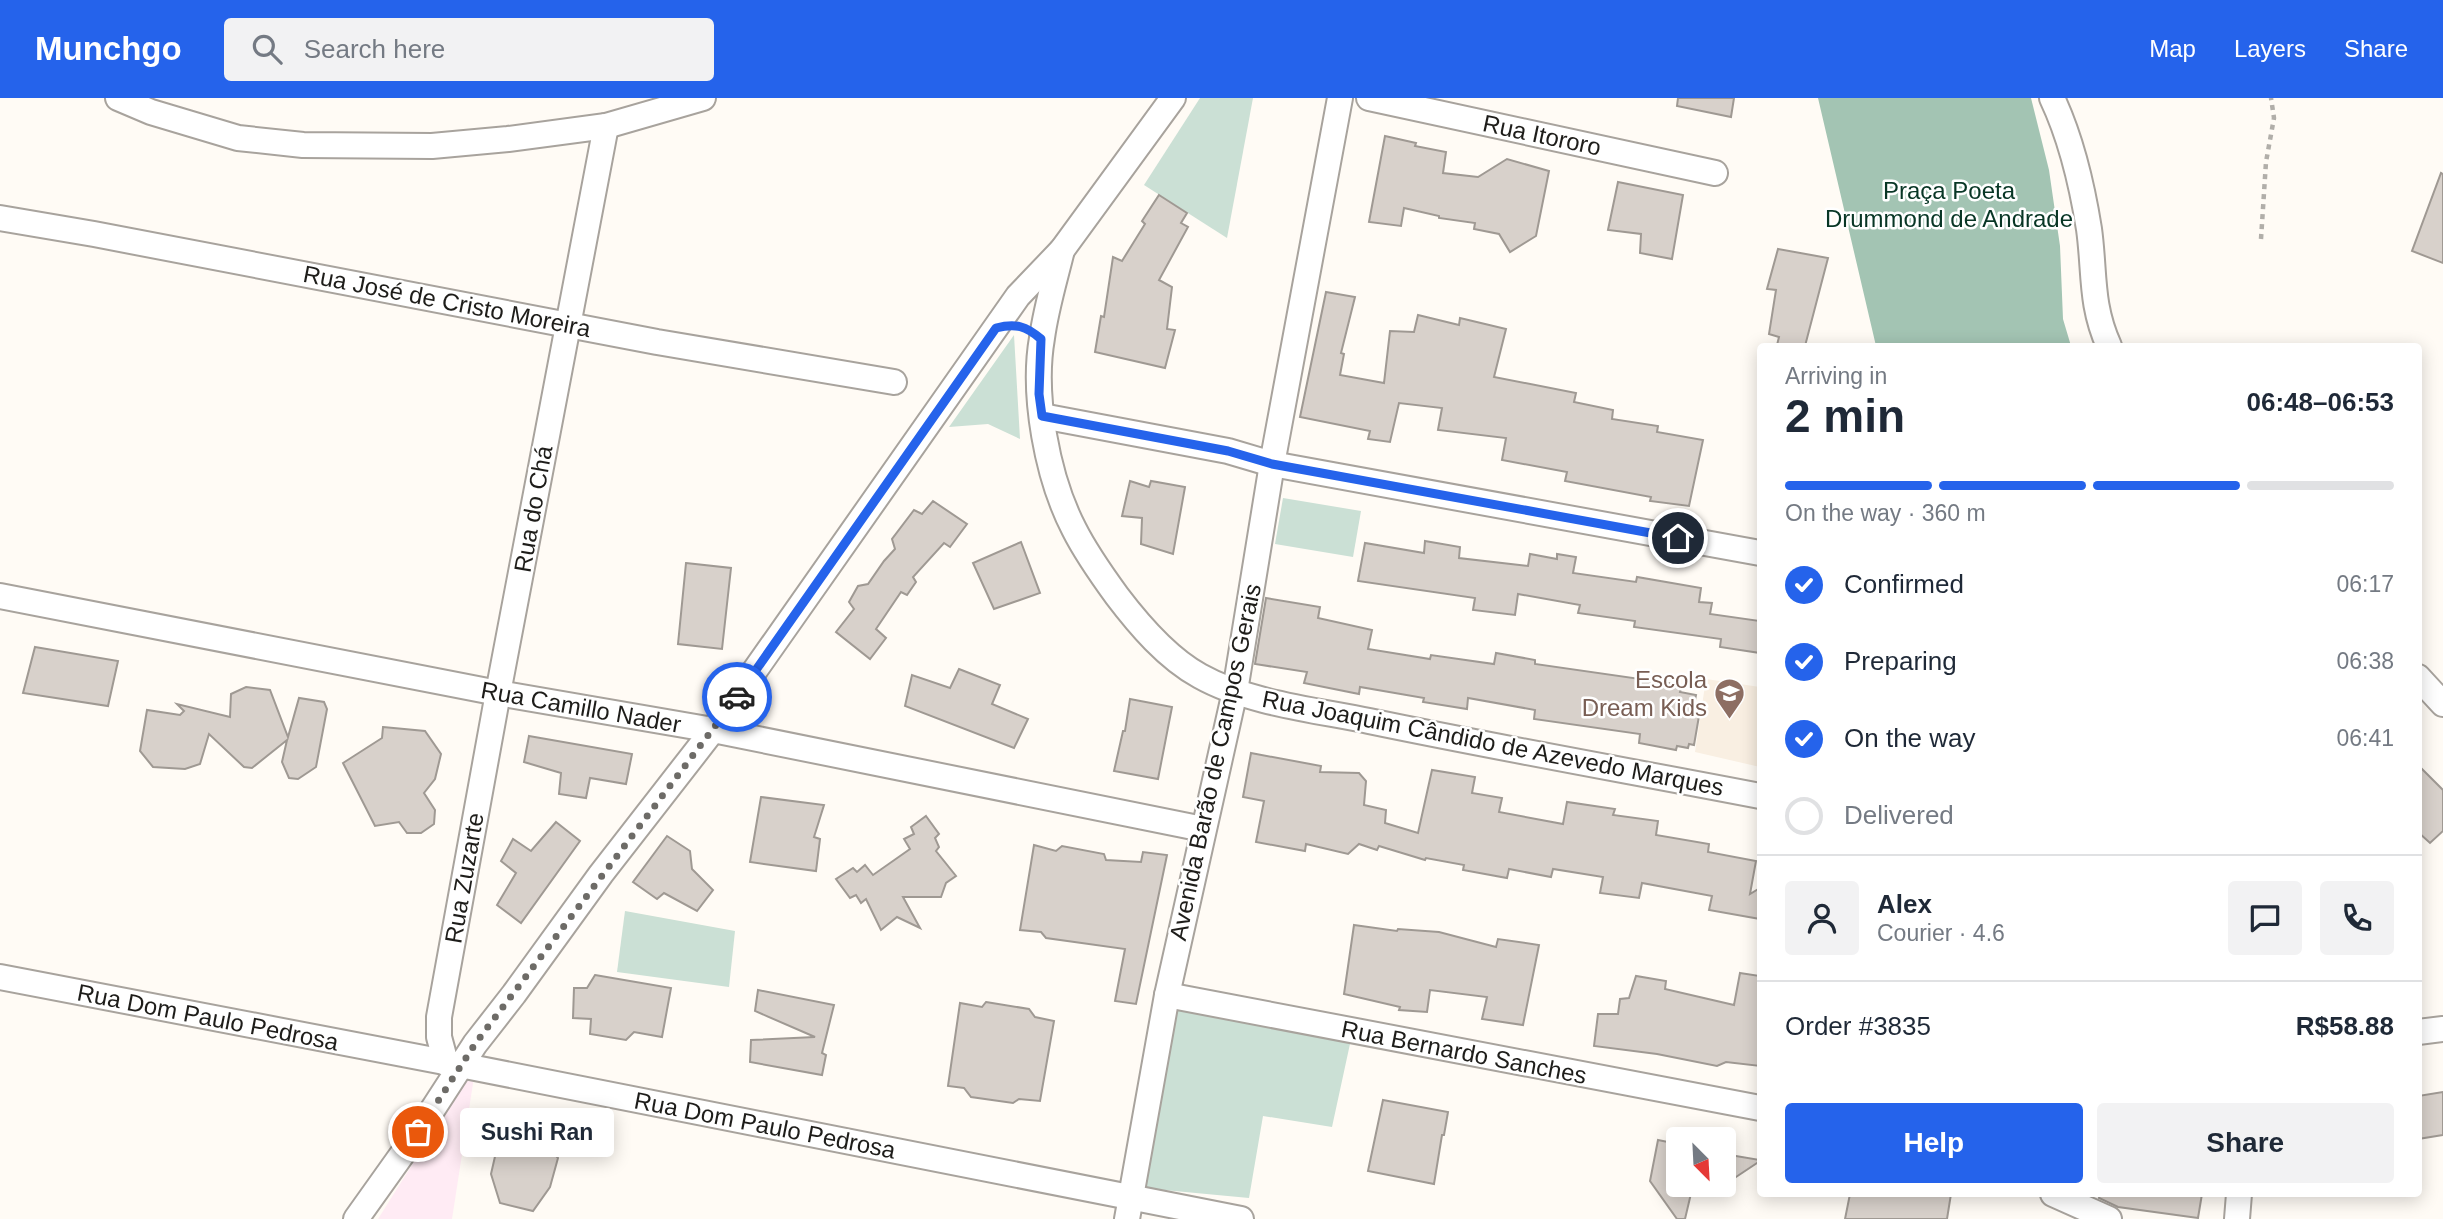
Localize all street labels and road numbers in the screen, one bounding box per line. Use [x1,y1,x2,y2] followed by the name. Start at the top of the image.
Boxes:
[1480,109,1604,161] street label: Rua Itororo
[301,260,594,342] street label: Rua José de Cristo Moreira
[509,443,558,574] street label: Rua do Chá
[1164,581,1266,943] street label: Avenida Barão de Campos Gerais
[479,676,683,738] street label: Rua Camillo Nader
[1260,685,1726,801] street label: Rua Joaquim Cândido de Azevedo Marques
[439,811,489,945] street label: Rua Zuzarte
[75,978,342,1056] street label: Rua Dom Paulo Pedrosa
[1339,1015,1589,1089] street label: Rua Bernardo Sanches
[632,1086,899,1164] street label: Rua Dom Paulo Pedrosa

